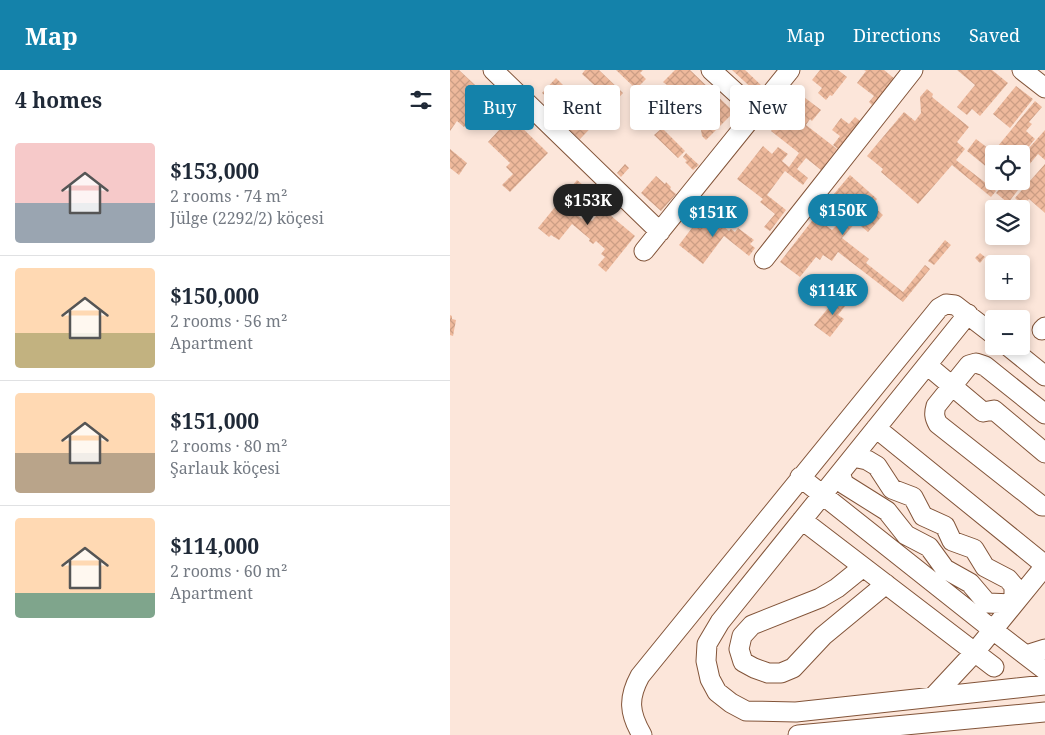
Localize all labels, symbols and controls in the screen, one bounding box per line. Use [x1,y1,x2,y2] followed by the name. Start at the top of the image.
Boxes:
[25,19,78,52] text: Map
[787,23,825,47] text: Map
[853,23,941,47] text: Directions
[969,23,1020,47] text: Saved
[465,85,534,130] chip: Buy
[544,85,620,130] chip: Rent
[630,85,720,130] chip: Filters
[730,85,805,130] chip: New
[15,86,102,114] text: 4 homes
[407,86,435,114] icon: filters
[985,145,1030,355] map controls
[985,145,1030,190] button: locate
[170,157,259,185] text: $153,000
[55,163,115,223] icon: home
[553,184,623,226] pin: $153K
[170,185,287,207] text: 2 rooms · 74 m²
[564,189,612,211] text: $153K
[808,194,878,236] pin: $150K
[678,196,748,238] pin: $151K
[819,199,867,221] text: $150K
[985,200,1030,245] button: layers
[689,201,737,223] text: $151K
[170,207,324,229] text: Jülge (2292/2) köçesi
[985,255,1030,300] button: +
[798,274,868,316] pin: $114K
[809,279,857,301] text: $114K
[170,282,259,310] text: $150,000
[55,288,115,348] icon: home
[170,310,287,332] text: 2 rooms · 56 m²
[985,310,1030,355] button: −
[170,332,253,354] text: Apartment
[170,407,259,435] text: $151,000
[55,413,115,473] icon: home
[170,435,287,457] text: 2 rooms · 80 m²
[170,457,280,479] text: Şarlauk köçesi
[170,532,259,560] text: $114,000
[55,538,115,598] icon: home
[170,560,287,582] text: 2 rooms · 60 m²
[170,582,253,604] text: Apartment

